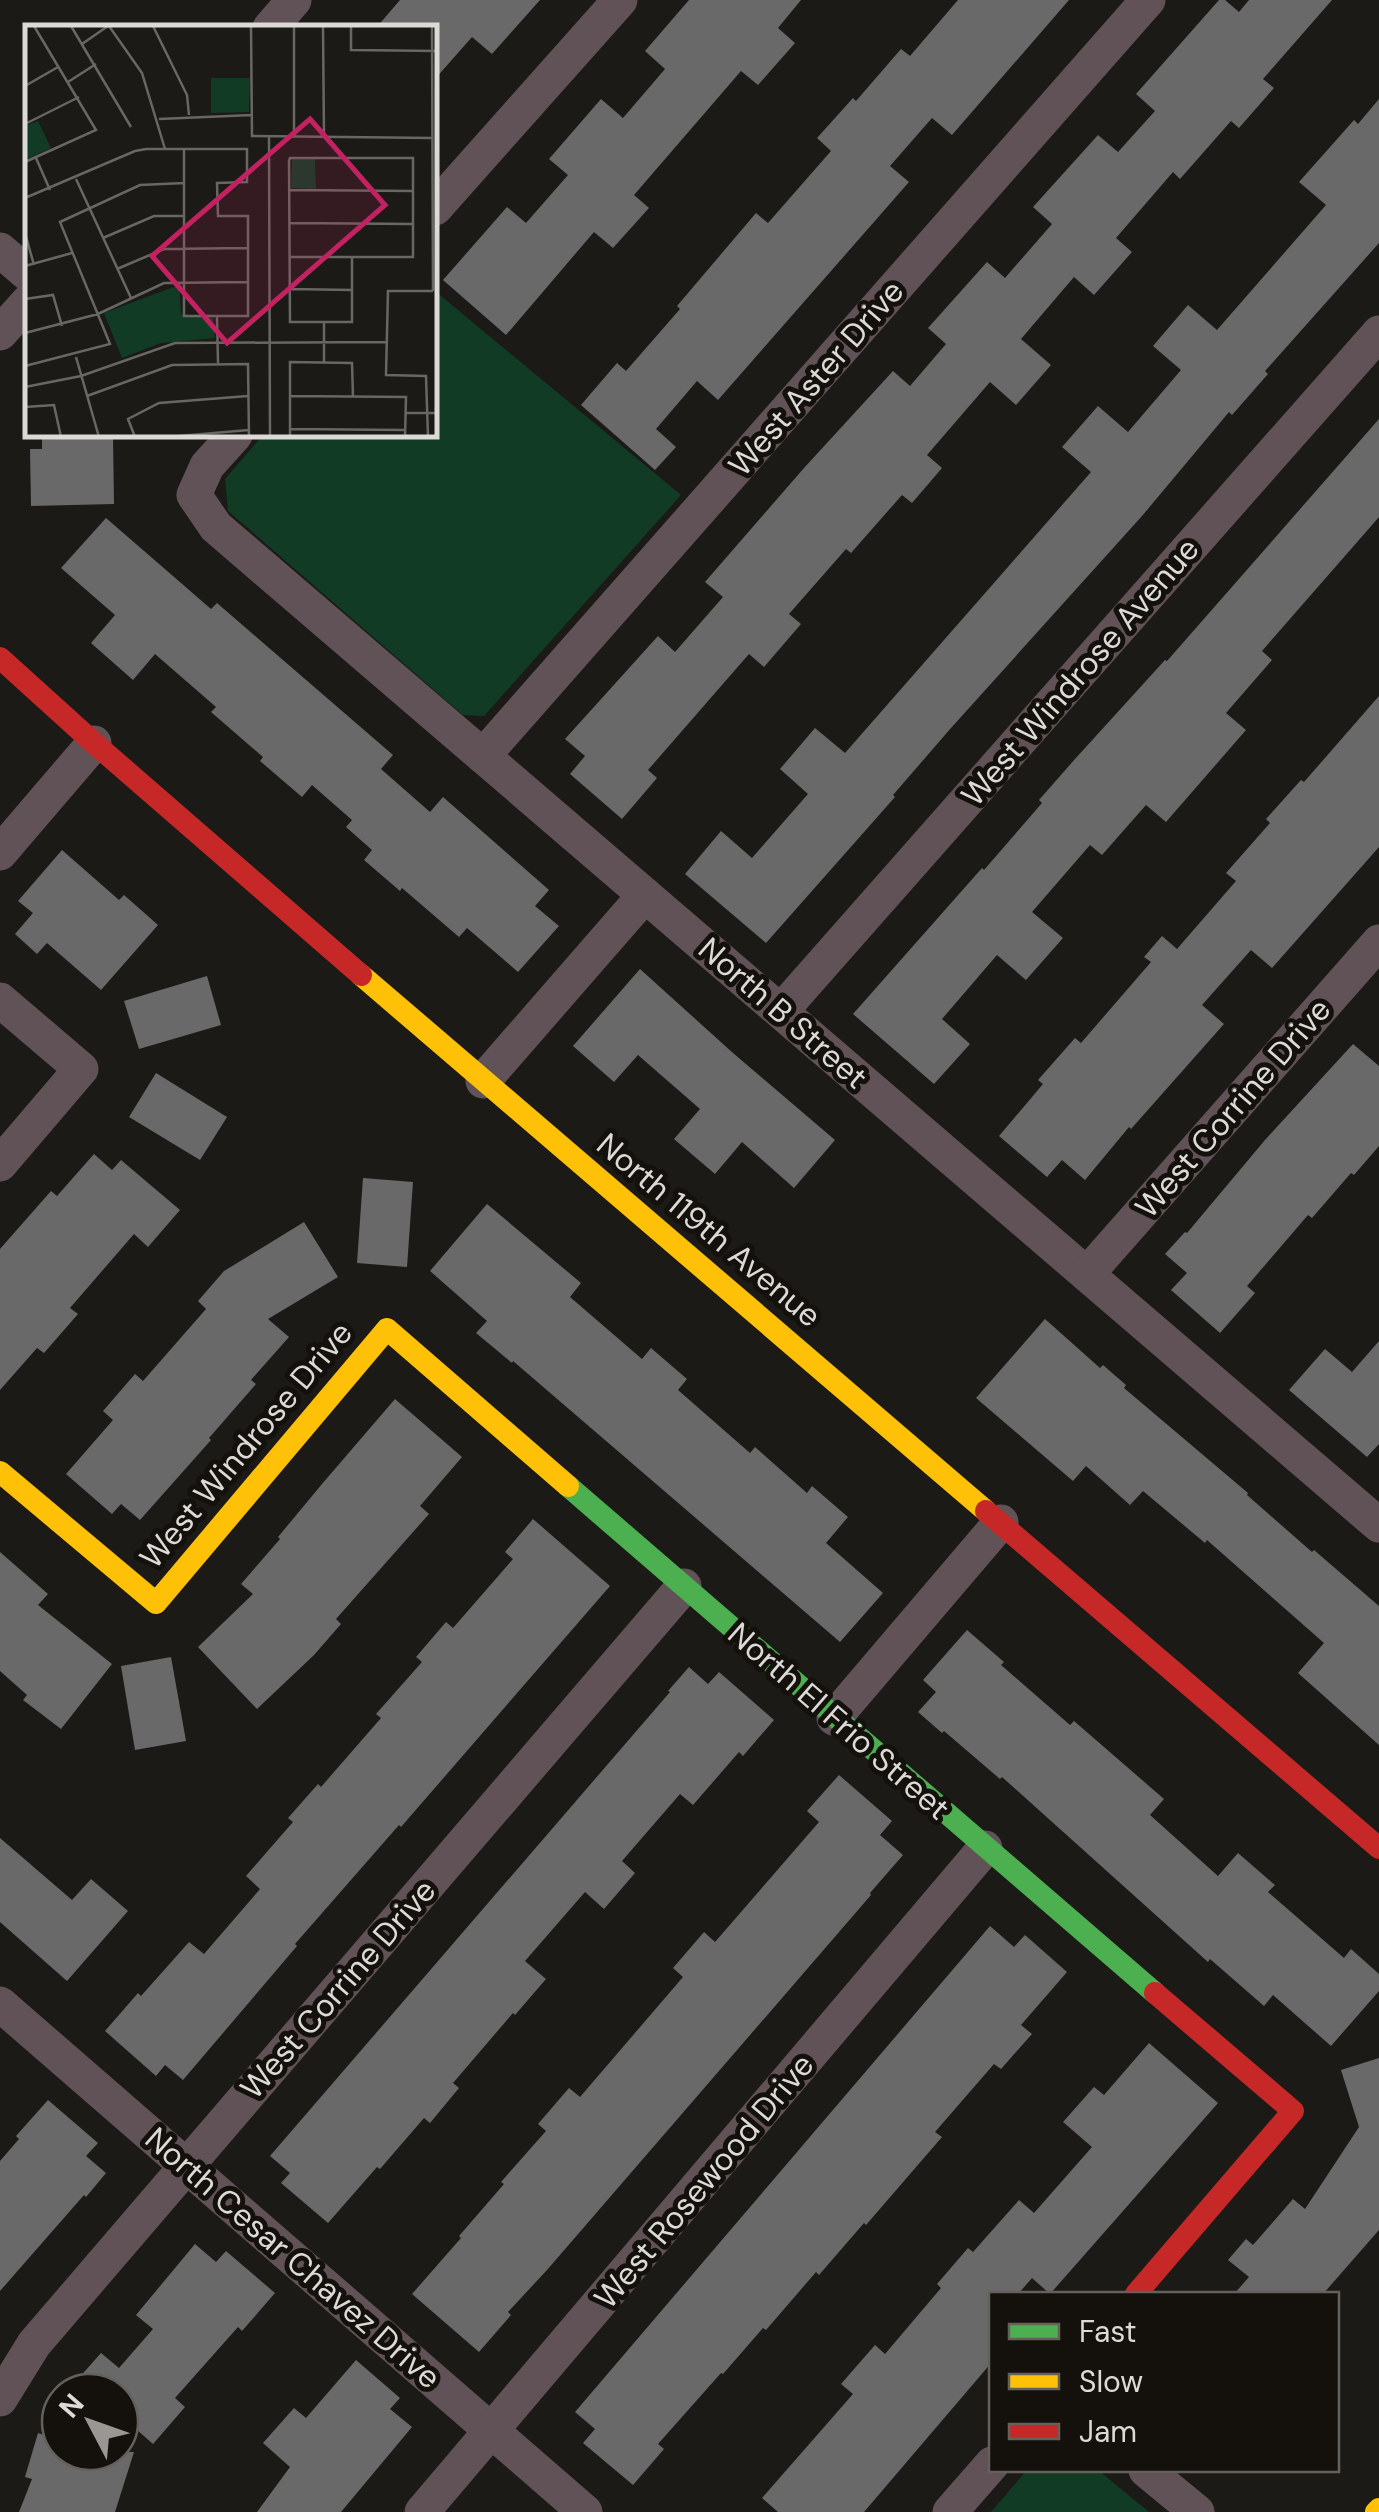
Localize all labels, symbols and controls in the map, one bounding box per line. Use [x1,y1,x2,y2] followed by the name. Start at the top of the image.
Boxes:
[25,25,438,438] inset map
[719,271,913,485] street label: West Aster Drive
[952,529,1208,815] street label: West Windrose Avenue
[690,928,876,1098] street label: North B Street
[1126,989,1340,1227] street label: West Corrine Drive
[588,1124,830,1336] street label: North 119th Avenue
[130,1313,362,1577] street label: West Windrose Drive
[719,1613,959,1829] street label: North El Frio Street
[231,1870,445,2108] street label: West Corrine Drive
[585,2045,823,2317] street label: West Rosewood Drive
[136,2118,450,2398] street label: North Cesar Chavez Drive
[989,2292,1339,2472] legend
[1079,2312,1137,2351] text: Fast
[1079,2362,1143,2401] text: Slow
[40,2372,140,2472] north arrow
[51,2386,92,2426] text: N
[1079,2412,1137,2451] text: Jam

